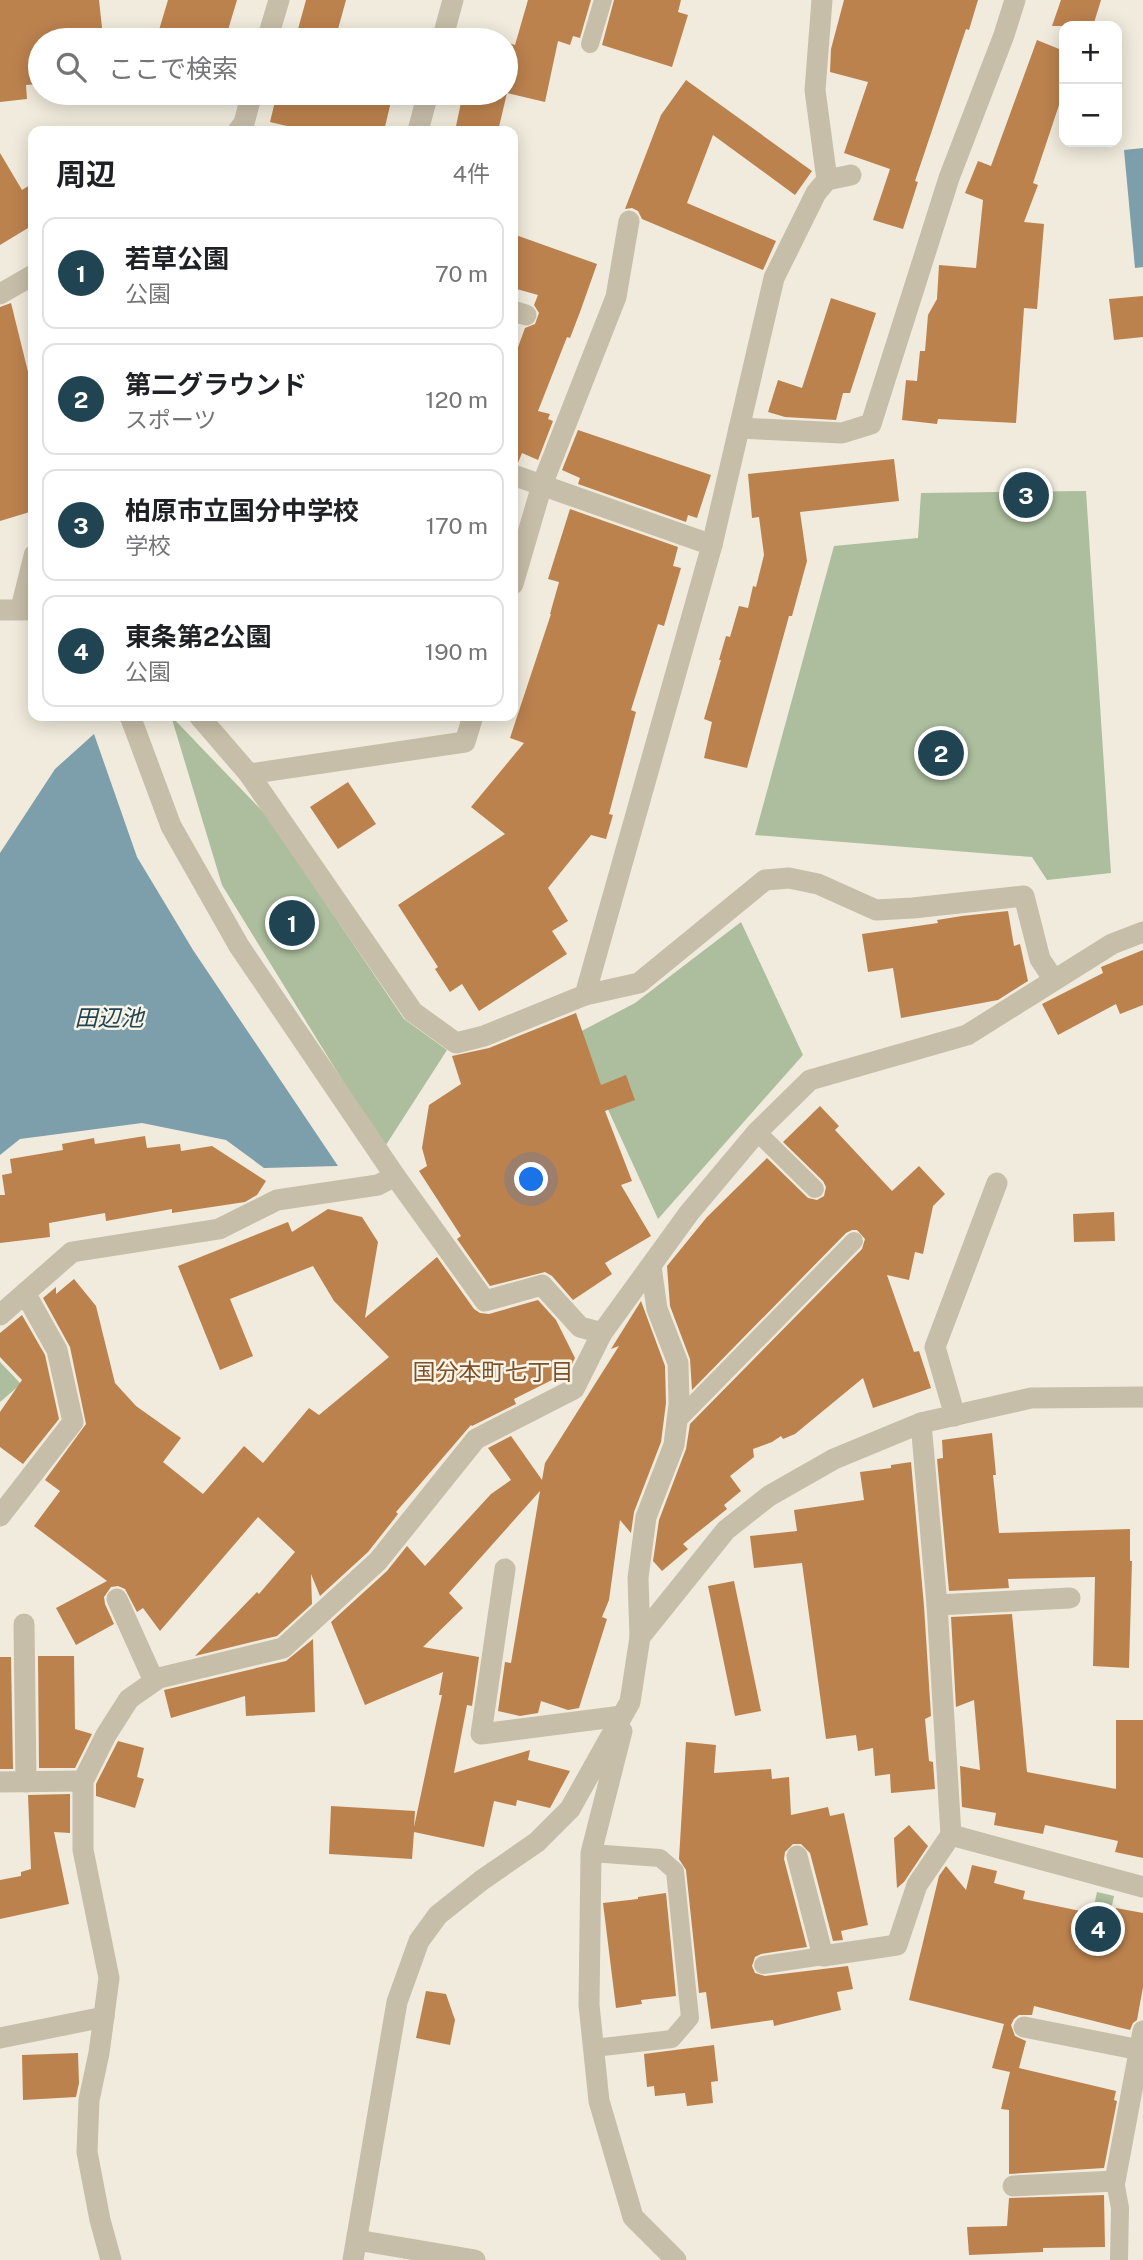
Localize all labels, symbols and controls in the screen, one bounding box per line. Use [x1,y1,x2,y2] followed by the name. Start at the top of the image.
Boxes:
[1059,21,1122,147] map controls
[1059,21,1122,84] button: +
[28,28,518,105] search box
[52,48,90,86] icon: search
[108,53,238,84] text: ここで検索
[1059,84,1122,147] button: −
[56,156,116,192] text: 周辺
[453,160,490,187] text: 4件
[125,243,229,274] text: 若草公園
[76,260,86,287] text: 1
[435,260,488,287] text: 70 m
[125,280,171,307] text: 公園
[125,369,307,400] text: 第二グラウンド
[74,386,88,413] text: 2
[425,386,488,413] text: 120 m
[125,406,217,433] text: スポーツ
[1003,469,1049,521] pin: 3
[125,495,359,526] text: 柏原市立国分中学校
[73,512,89,539] text: 3
[426,512,488,539] text: 170 m
[125,532,171,559] text: 学校
[125,621,272,652] text: 東条第2公園
[73,638,89,665] text: 4
[425,638,488,665] text: 190 m
[125,658,171,685] text: 公園
[918,727,964,779] pin: 2
[269,897,315,949] pin: 1
[75,1004,146,1031] water label: 田辺池
[514,1162,548,1196] your location
[413,1358,574,1385] district label: 国分本町七丁目
[1075,1903,1121,1955] pin: 4

